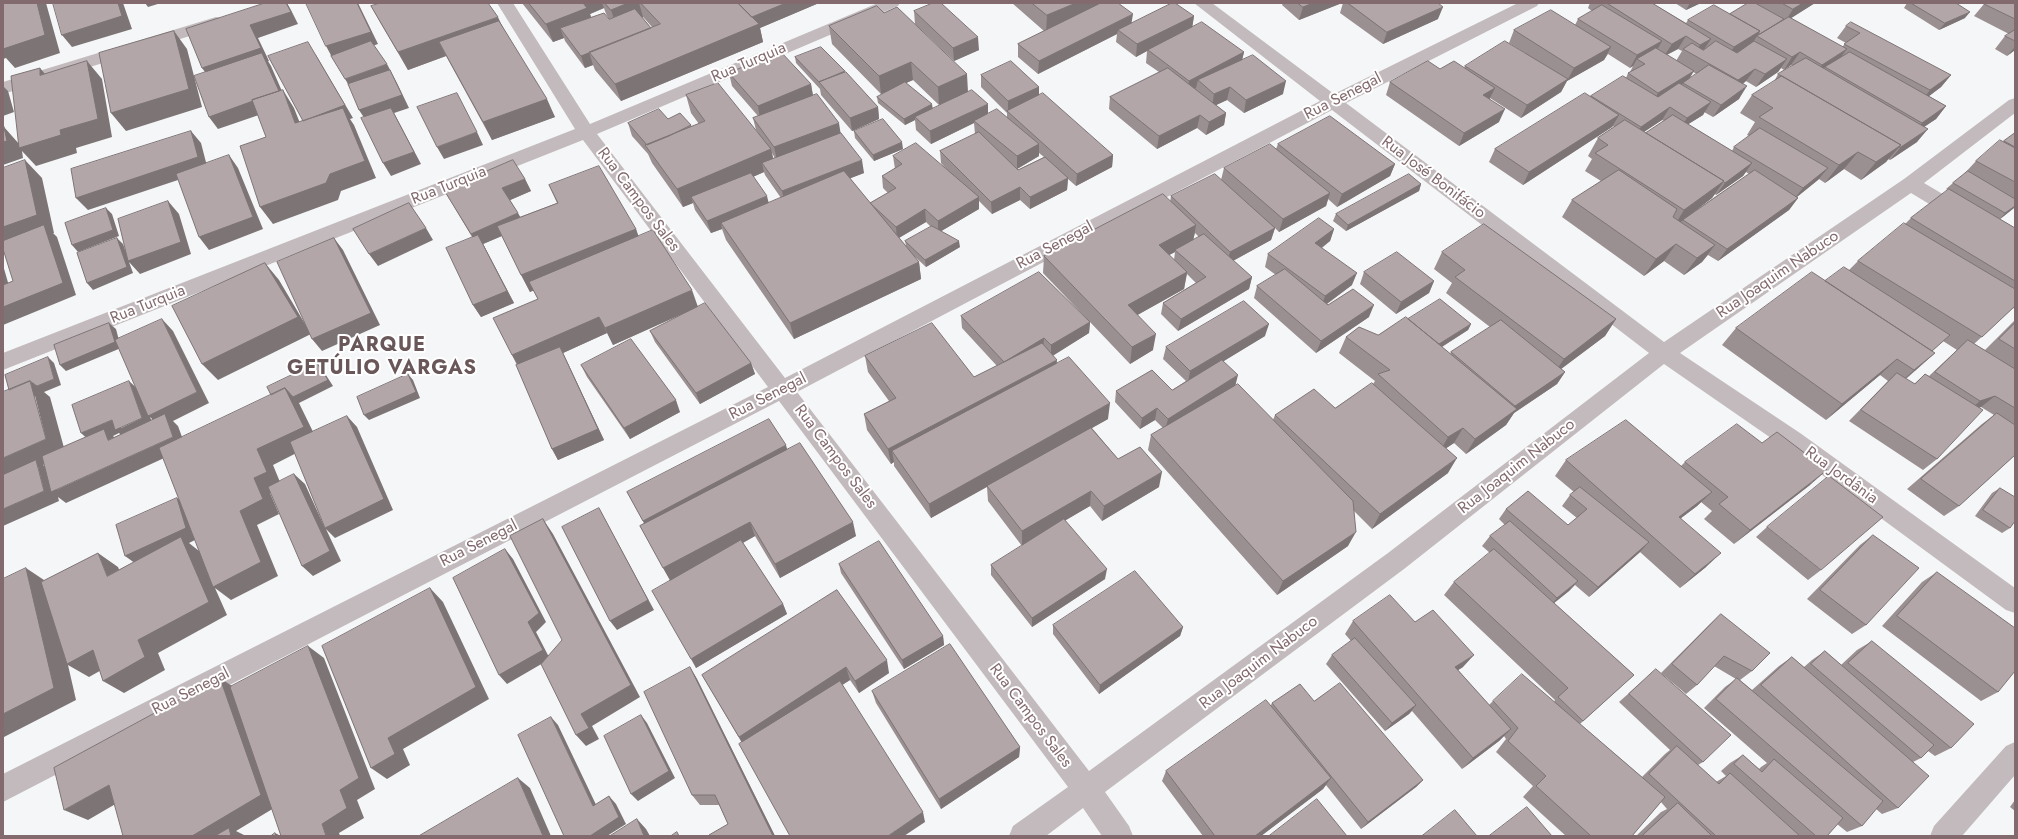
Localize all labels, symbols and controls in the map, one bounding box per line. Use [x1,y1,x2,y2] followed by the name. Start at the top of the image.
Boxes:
[709,39,789,87] street label: Rua Turquia
[1301,69,1385,125] street label: Rua Senegal
[1377,133,1489,223] street label: Rua José Bonifácio
[593,144,683,256] street label: Rua Campos Sales
[409,162,489,210] street label: Rua Turquia
[1013,218,1097,274] street label: Rua Senegal
[1713,227,1843,323] street label: Rua Joaquim Nabuco
[108,281,188,329] street label: Rua Turquia
[287,334,477,381] district label: PARQUE GETÚLIO VARGAS
[726,369,810,425] street label: Rua Senegal
[790,401,880,513] street label: Rua Campos Sales
[1455,415,1579,519] street label: Rua Joaquim Nabuco
[1801,443,1881,509] street label: Rua Jordânia
[437,516,521,572] street label: Rua Senegal
[1196,612,1322,714] street label: Rua Joaquim Nabuco
[985,660,1075,772] street label: Rua Campos Sales
[149,664,233,720] street label: Rua Senegal

